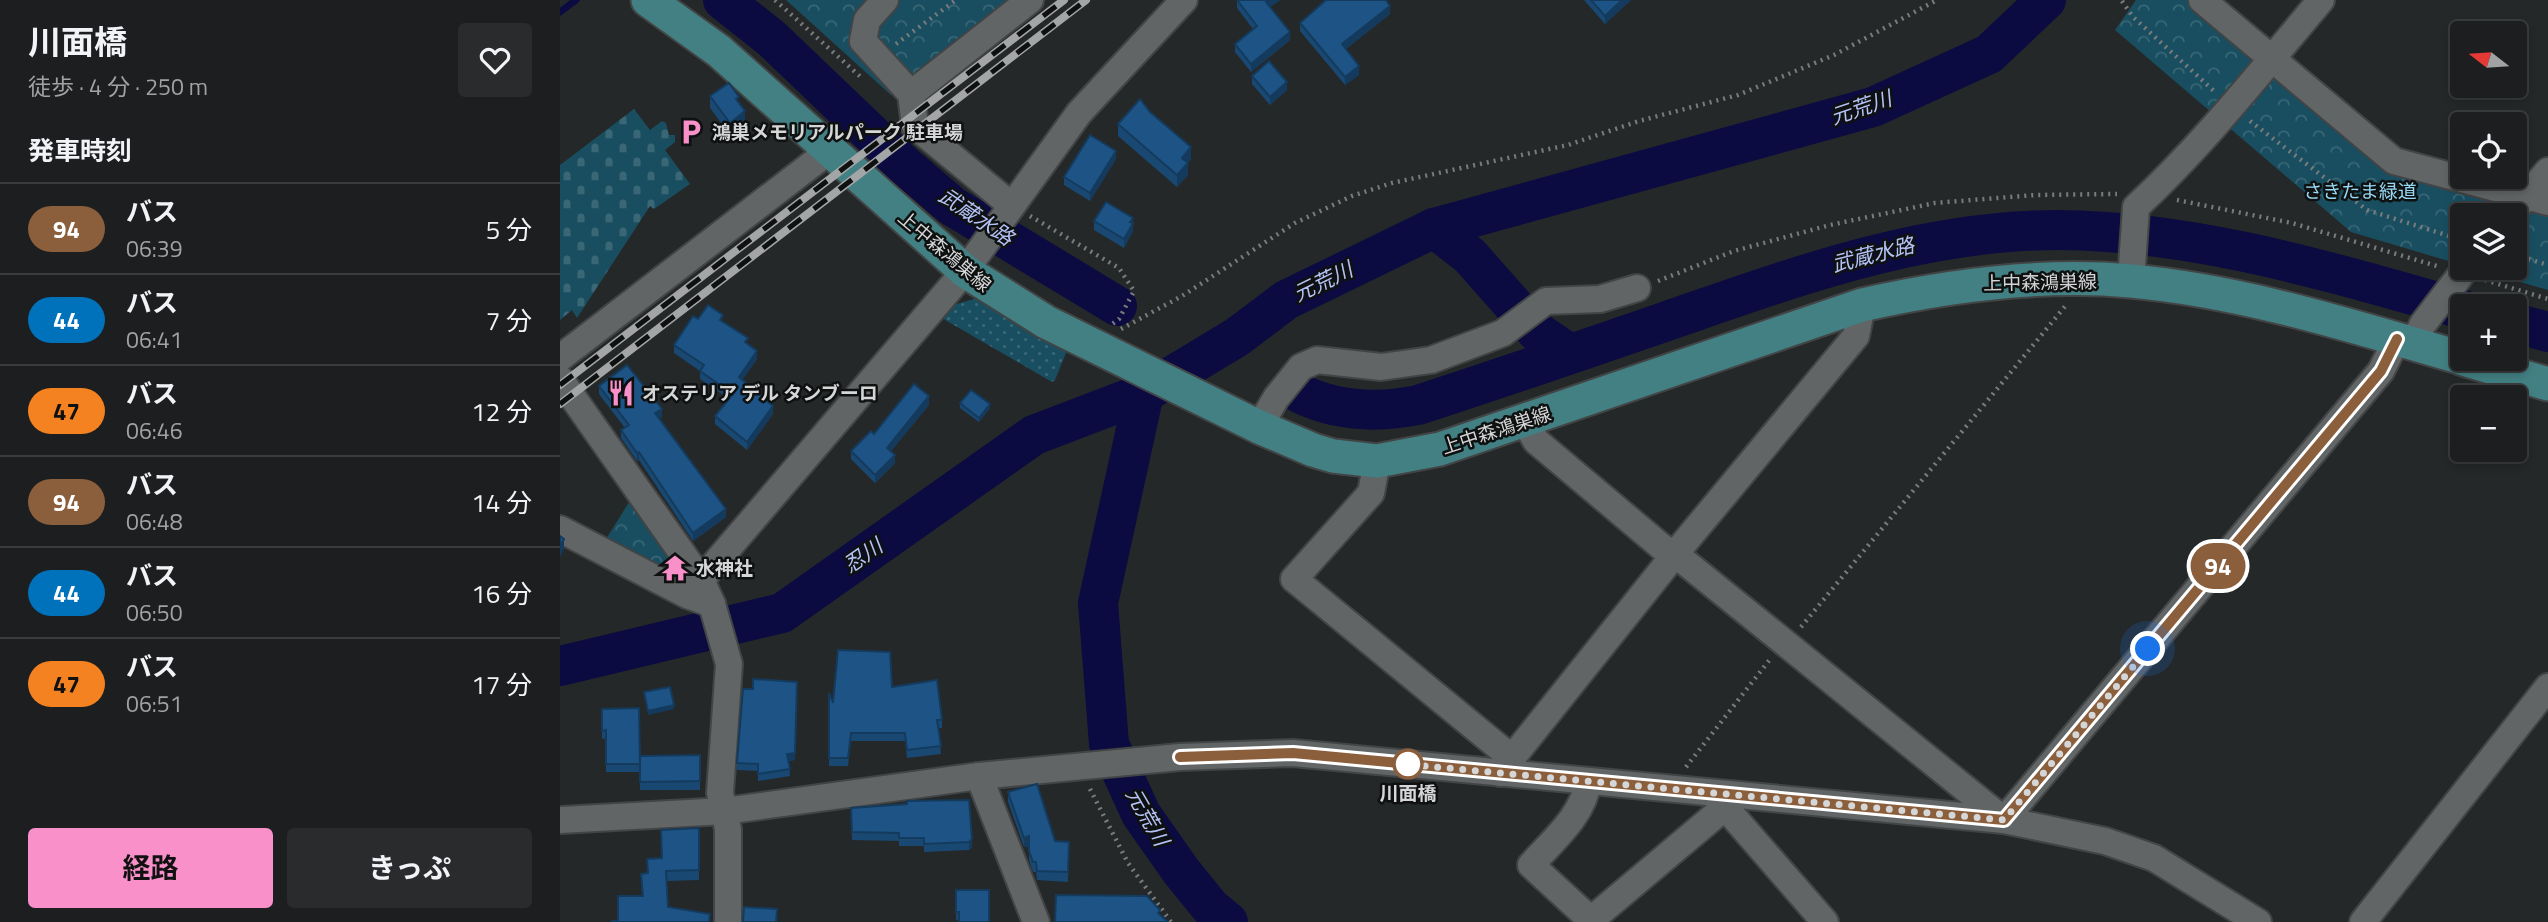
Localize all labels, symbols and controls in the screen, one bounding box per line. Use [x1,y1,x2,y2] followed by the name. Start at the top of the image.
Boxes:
[28,17,127,67] text: 川面橋
[2450,21,2527,98] north arrow
[2450,21,2527,462] map controls
[458,23,532,97] button: heart
[28,69,208,104] text: 徒歩 · 4 分 · 250 m
[1826,81,1898,132] water label: 元荒川
[2450,112,2527,189] button: locate
[676,117,706,147] parking icon: 鴻巣メモリアルパーク 駐車場
[712,117,963,146] place label: 鴻巣メモリアルパーク 駐車場
[28,131,132,170] text: 発車時刻
[2303,176,2417,205] park label: さきたま緑道
[933,179,1022,254] water label: 武蔵水路
[126,192,178,231] text: バス
[892,203,998,298] street label: 上中森鴻巣線
[2450,203,2527,280] button: layers
[486,210,532,249] text: 5 分
[53,211,80,247] text: 94
[1828,228,1919,280] water label: 武蔵水路
[126,231,183,266] text: 06:39
[1287,252,1360,309] water label: 元荒川
[1983,266,2097,297] street label: 上中森鴻巣線
[126,283,178,322] text: バス
[2450,294,2527,371] button: +
[486,301,532,340] text: 7 分
[53,302,80,338] text: 44
[126,322,183,357] text: 06:41
[126,374,178,413] text: バス
[606,378,636,408] restaurant icon: オステリア デル タンブーロ
[642,378,878,407] place label: オステリア デル タンブーロ
[2450,385,2527,462] button: −
[471,392,532,431] text: 12 分
[53,393,80,429] text: 47
[1437,398,1555,461] street label: 上中森鴻巣線
[126,413,183,448] text: 06:46
[126,465,178,504] text: バス
[471,483,532,522] text: 14 分
[53,484,80,520] text: 94
[126,504,183,539] text: 06:48
[836,529,890,580] water label: 忍川
[2186,543,2250,589] line badge: 94
[2205,548,2231,584] text: 94
[660,553,690,583] temple icon: 水神社
[696,553,753,582] place label: 水神社
[126,556,178,595] text: バス
[471,574,532,613] text: 16 分
[53,575,80,611] text: 44
[126,595,183,630] text: 06:50
[2130,631,2165,666] your location
[126,647,178,686] text: バス
[471,665,532,704] text: 17 分
[53,666,80,702] text: 47
[126,686,183,721] text: 06:51
[1393,749,1423,779] marker: 川面橋
[1379,778,1437,807] place label: 川面橋
[1118,781,1178,854] water label: 元荒川
[28,828,273,908] button: 経路
[287,828,532,908] button: きっぷ

